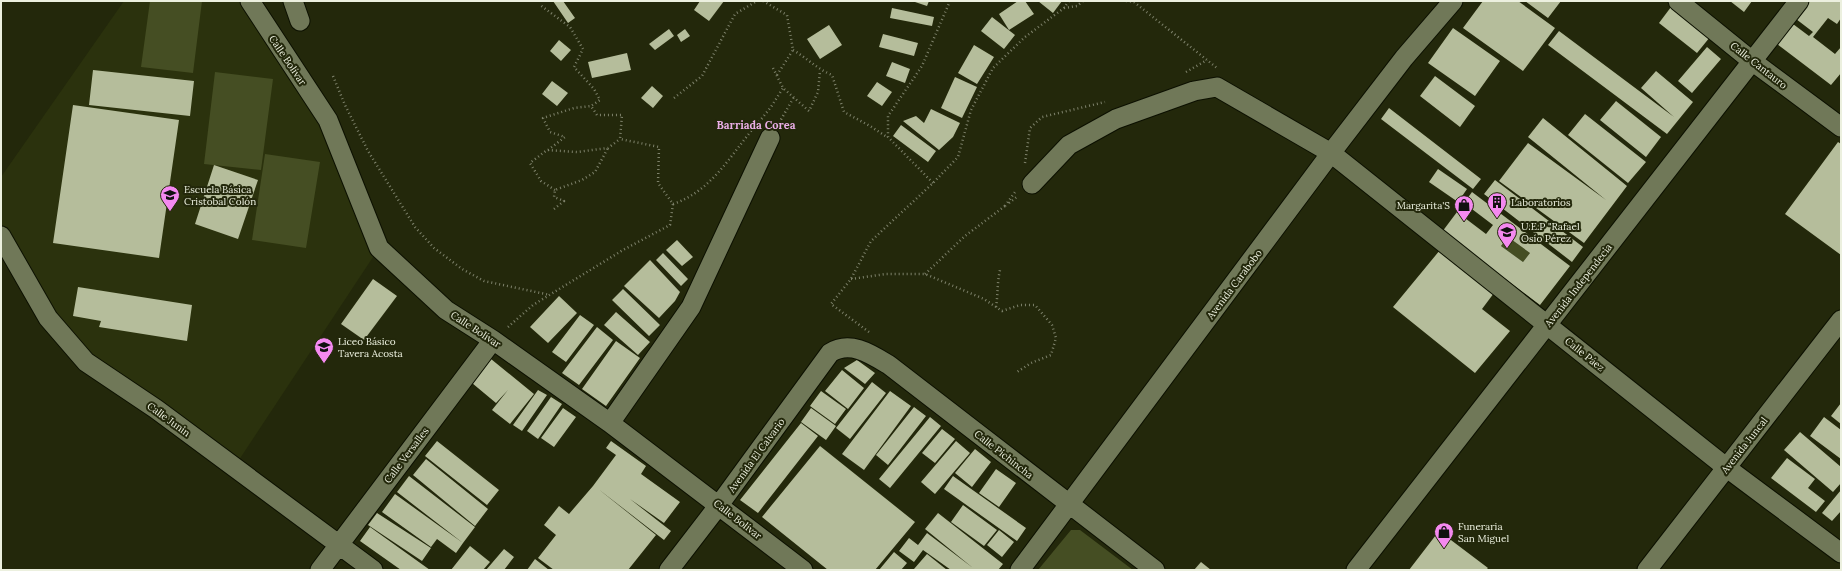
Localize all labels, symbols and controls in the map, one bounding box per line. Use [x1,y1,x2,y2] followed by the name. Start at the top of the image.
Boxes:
[266,33,309,88] street label: Calle Bolívar
[1728,39,1790,92] street label: Calle Cantauro
[717,118,796,132] district label: Barriada Corea
[184,183,256,208] place label: Escuela Básica Cristobal Colón
[159,184,181,212] school or university icon: Escuela Básica Cristobal Colón
[1486,191,1508,219] building icon: Laboratorios
[1453,194,1475,222] shop icon: Margarita'S
[1511,196,1571,209] place label: Laboratorios
[1397,199,1450,212] place label: Margarita'S
[1521,220,1580,245] place label: U.E.P "Rafael Osío Pérez
[1496,221,1518,249] school or university icon: U.E.P "Rafael Osío Pérez
[1541,241,1615,330] street label: Avenida Independecia
[1203,247,1265,323] street label: Avenida Carabobo
[448,308,504,351] street label: Calle Bolívar
[1562,334,1607,374] street label: Calle Páez
[338,335,403,360] place label: Liceo Básico Tavera Acosta
[313,336,335,364] school or university icon: Liceo Básico Tavera Acosta
[145,399,193,439] street label: Calle Junin
[1718,414,1771,477] street label: Avenida Juncal
[725,416,788,496] street label: Avenida El Calvario
[381,424,432,486] street label: Calle Versalles
[972,427,1036,481] street label: Calle Pichincha
[711,497,765,543] street label: Calle Bolívar
[1458,520,1509,545] place label: Funeraria San Miguel
[1433,521,1455,549] shop icon: Funeraria San Miguel

